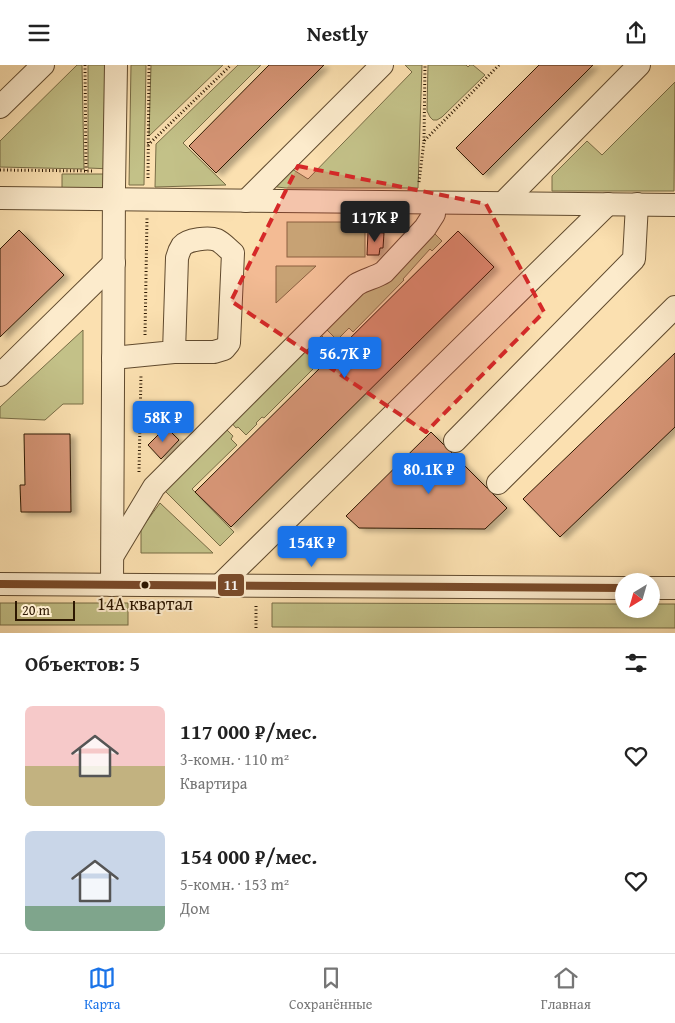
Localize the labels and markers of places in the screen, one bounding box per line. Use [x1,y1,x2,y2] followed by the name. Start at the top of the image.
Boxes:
[334,201,416,243] pin: 117K ₽
[299,337,391,379] pin: 56.7K ₽
[128,401,198,443] pin: 58K ₽
[383,453,475,495] pin: 80.1K ₽
[271,525,353,568] pin: 154K ₽
[140,580,150,590] marker: 14А квартал
[97,590,193,617] place label: 14А квартал

